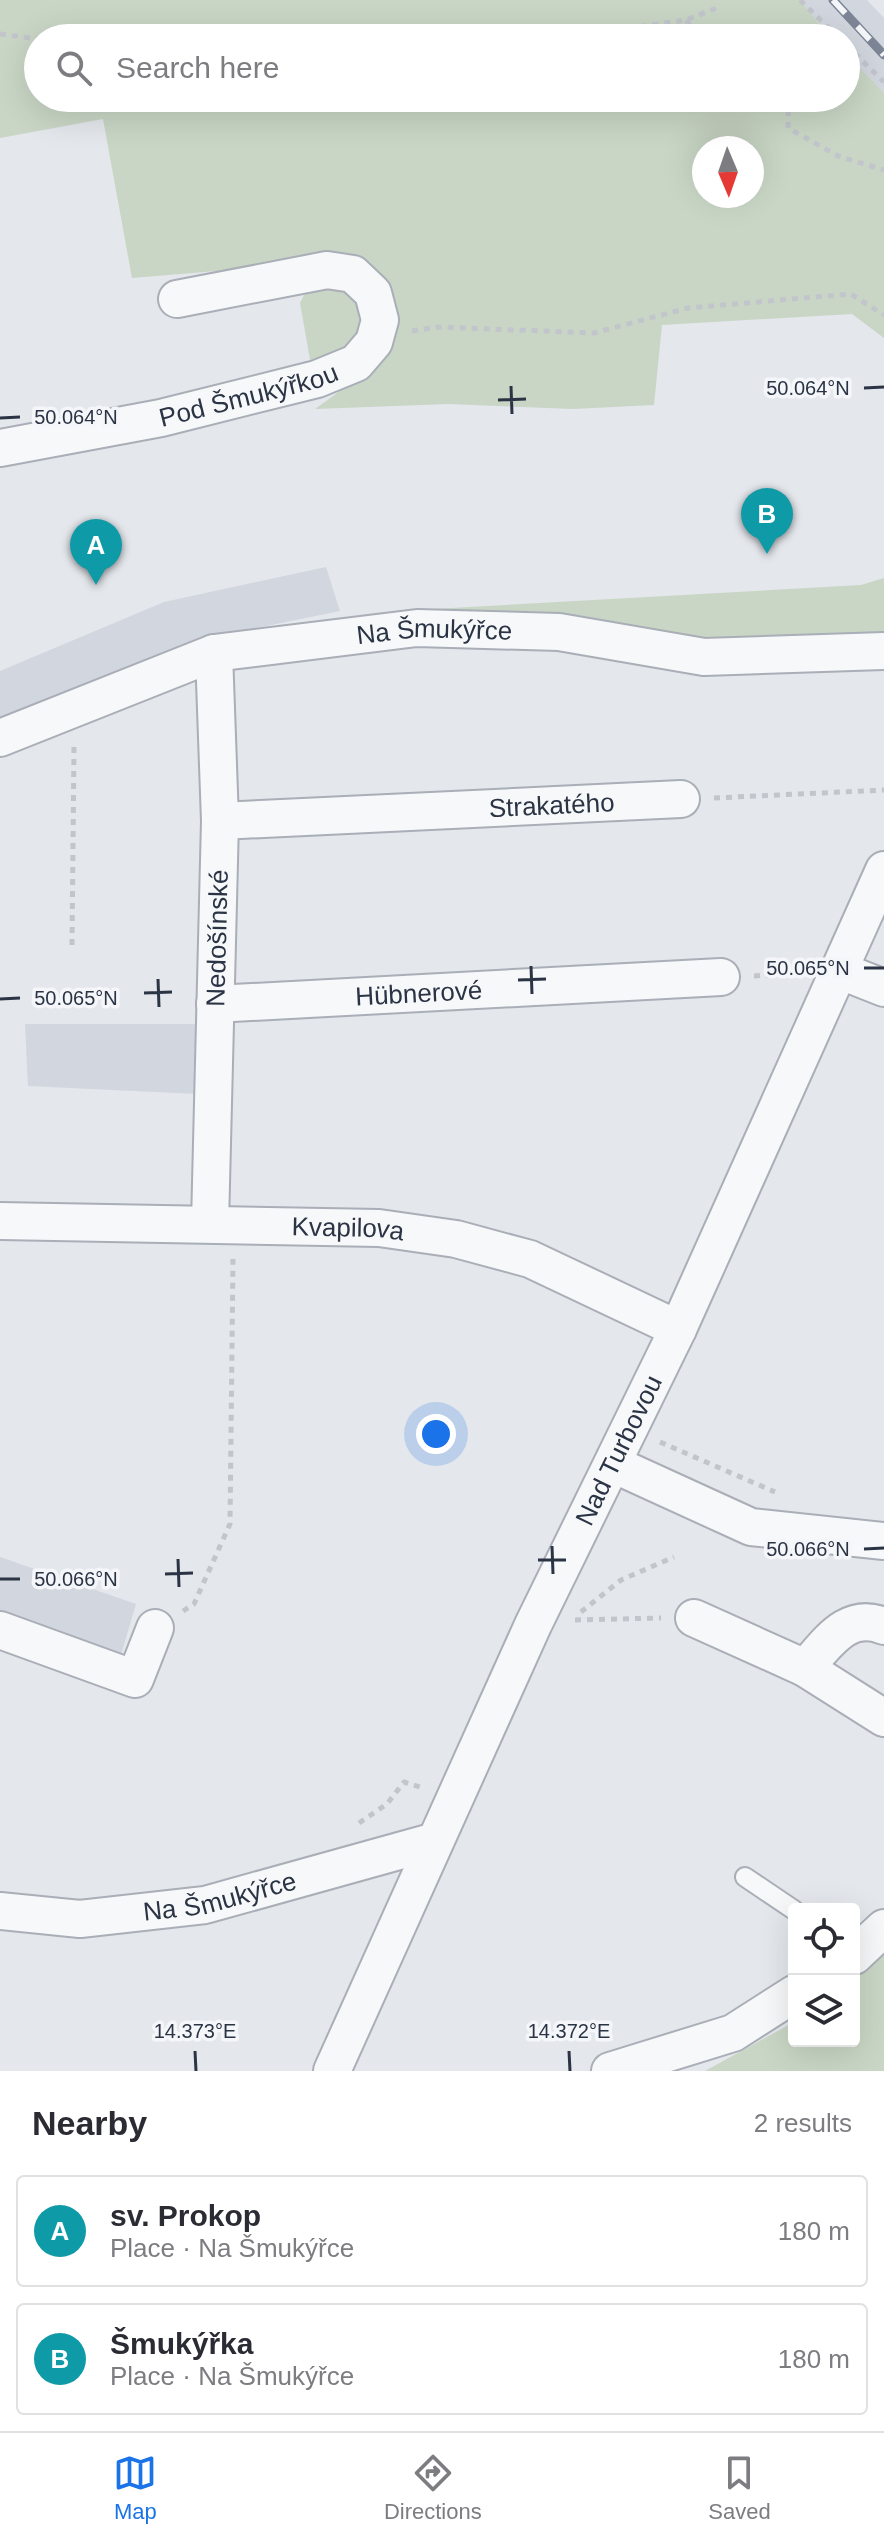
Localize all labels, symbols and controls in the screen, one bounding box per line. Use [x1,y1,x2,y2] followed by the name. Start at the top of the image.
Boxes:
[24,24,860,112] search box
[52,46,96,90] icon: search
[116,51,279,84] text: Search here
[692,136,764,208] north arrow
[156,357,342,433] street label: Pod Šmukýřkou
[766,377,850,399] text: 50.064°N
[34,406,118,428] text: 50.064°N
[741,488,793,554] pin: B
[70,519,122,585] pin: A
[355,613,513,650] street label: Na Šmukýřce
[488,787,615,823] street label: Strakatého
[200,869,234,1007] street label: Nedošínské
[766,957,850,979] text: 50.065°N
[354,975,483,1011] street label: Hübnerové
[34,987,118,1009] text: 50.065°N
[291,1211,407,1247] street label: Kvapilova
[569,1370,668,1530] street label: Nad Turbovou
[416,1414,456,1454] your location
[766,1538,850,1560] text: 50.066°N
[34,1568,118,1590] text: 50.066°N
[141,1865,299,1927] street label: Na Šmukýřce
[788,1903,860,2047] map controls
[788,1903,860,1975] button: locate
[788,1975,860,2047] button: layers
[154,2020,236,2042] text: 14.373°E
[528,2020,610,2042] text: 14.372°E
[32,2104,147,2142] text: Nearby
[754,2108,852,2138] text: 2 results
[110,2199,261,2232] text: sv. Prokop
[51,2216,69,2246] text: A
[778,2216,850,2246] text: 180 m
[110,2233,354,2263] text: Place · Na Šmukýřce
[110,2327,253,2360] text: Šmukýřka
[51,2344,69,2374] text: B
[778,2344,850,2374] text: 180 m
[110,2361,354,2391] text: Place · Na Šmukýřce
[113,2451,157,2525] tab: Map
[384,2451,482,2525] tab: Directions
[708,2451,771,2525] tab: Saved

